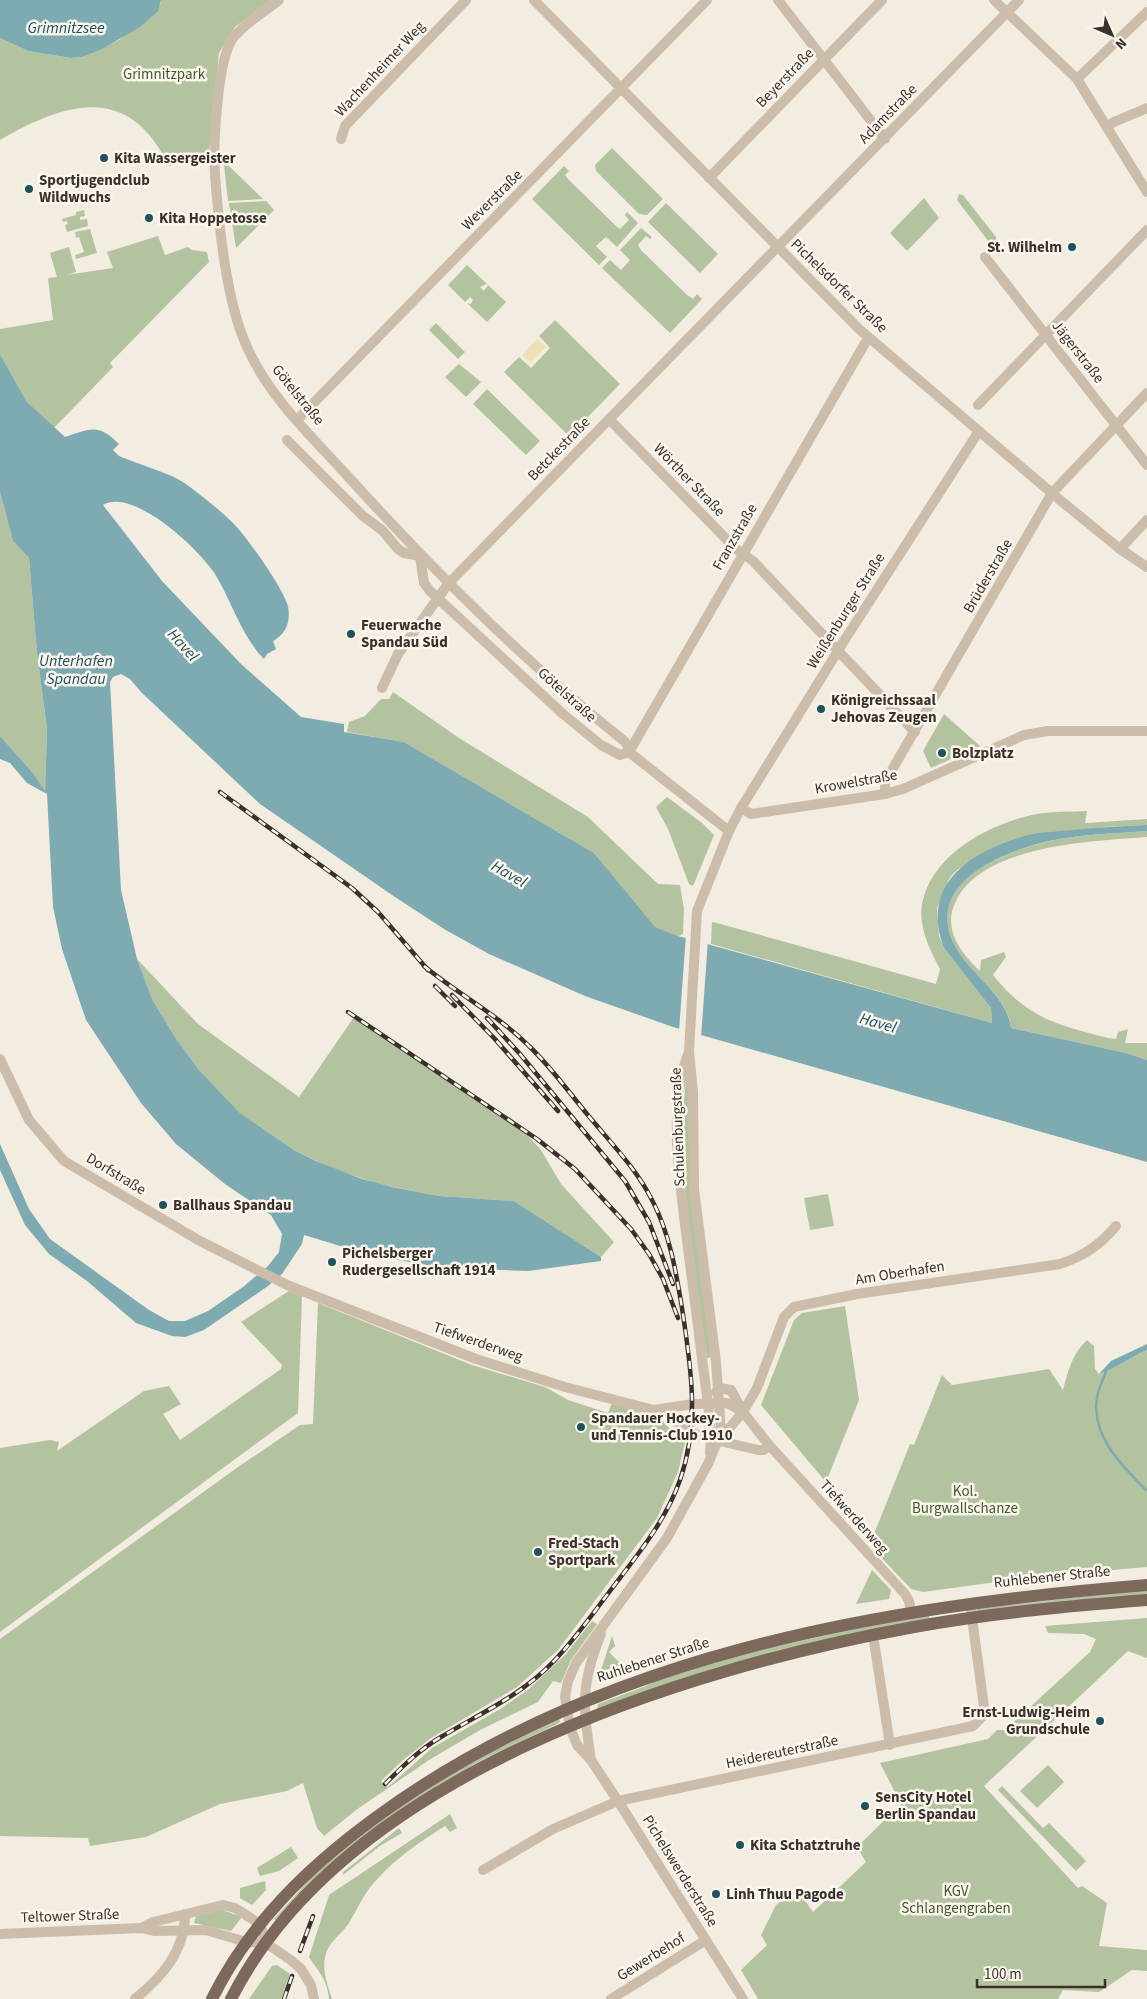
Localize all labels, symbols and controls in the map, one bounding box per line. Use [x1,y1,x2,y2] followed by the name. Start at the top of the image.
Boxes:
[1087,10,1137,60] north arrow
[330,16,430,121] street label: Wachenheimer Weg
[27,17,105,39] water label: Grimnitzsee
[1110,33,1131,54] text: N
[751,44,819,112] street label: Beyerstraße
[123,64,206,85] park label: Grimnitzpark
[854,79,922,149] street label: Adamstraße
[114,148,236,169] place label: Kita Wassergeister
[98,152,110,164] marker: Kita Wassergeister
[457,165,527,235] street label: Weverstraße
[39,170,150,208] place label: Sportjugendclub Wildwuchs
[23,183,35,195] marker: Sportjugendclub Wildwuchs
[159,208,267,229] place label: Kita Hoppetosse
[143,212,155,224] marker: Kita Hoppetosse
[786,234,892,338] street label: Pichelsdorfer Straße
[987,237,1062,258] place label: St. Wilhelm
[1066,241,1078,253] marker: St. Wilhelm
[1047,316,1109,388] street label: Jägerstraße
[267,360,329,430] street label: Götelstraße
[523,412,595,486] street label: Betckestraße
[648,438,730,522] street label: Wörther Straße
[707,500,763,574] street label: Franzstraße
[958,535,1018,617] street label: Brüderstraße
[802,549,890,673] street label: Weißenburger Straße
[361,615,448,653] place label: Feuerwache Spandau Süd
[162,624,204,666] water label: Havel
[345,628,357,640] marker: Feuerwache Spandau Süd
[39,650,113,690] water label: Unterhafen Spandau
[533,663,601,727] street label: Götelstraße
[831,690,937,728] place label: Königreichssaal Jehovas Zeugen
[815,703,827,715] marker: Königreichssaal Jehovas Zeugen
[952,743,1014,764] place label: Bolzplatz
[936,747,948,759] marker: Bolzplatz
[813,764,899,800] street label: Krowelstraße
[487,855,531,893] water label: Havel
[857,1007,899,1039] water label: Havel
[665,1067,691,1187] street label: Schulenburgstraße
[82,1148,150,1200] street label: Dorfstraße
[173,1195,291,1216] place label: Ballhaus Spandau
[157,1199,169,1211] marker: Ballhaus Spandau
[342,1243,496,1281] place label: Pichelsberger Rudergesellschaft 1914
[326,1256,338,1268] marker: Pichelsberger Rudergesellschaft 1914
[854,1256,946,1290] street label: Am Oberhafen
[430,1317,526,1367] street label: Tiefwerderweg
[591,1408,733,1446] place label: Spandauer Hockey- und Tennis-Club 1910
[575,1421,587,1433] marker: Spandauer Hockey- und Tennis-Club 1910
[815,1475,893,1559] street label: Tiefwerderweg
[912,1481,1018,1519] park label: Kol. Burgwallschanze
[548,1533,619,1571] place label: Fred-Stach Sportpark
[532,1546,544,1558] marker: Fred-Stach Sportpark
[993,1560,1111,1594] street label: Ruhlebener Straße
[594,1632,712,1688] street label: Ruhlebener Straße
[962,1702,1090,1740] place label: Ernst-Ludwig-Heim Grundschule
[1094,1715,1106,1727] marker: Ernst-Ludwig-Heim Grundschule
[724,1730,840,1774] street label: Heidereuterstraße
[875,1787,976,1825] place label: SensCity Hotel Berlin Spandau
[859,1800,871,1812] marker: SensCity Hotel Berlin Spandau
[637,1811,723,1931] street label: Pichelswerderstraße
[750,1835,861,1856] place label: Kita Schatztruhe
[734,1839,746,1851] marker: Kita Schatztruhe
[901,1881,1011,1919] park label: KGV Schlangengraben
[726,1884,844,1905] place label: Linh Thuu Pagode
[710,1888,722,1900] marker: Linh Thuu Pagode
[20,1904,120,1928] street label: Teltower Straße
[613,1927,690,1986] street label: Gewerbehof
[977,1956,1104,1988] scale bar
[984,1964,1022,1985] text: 100 m

